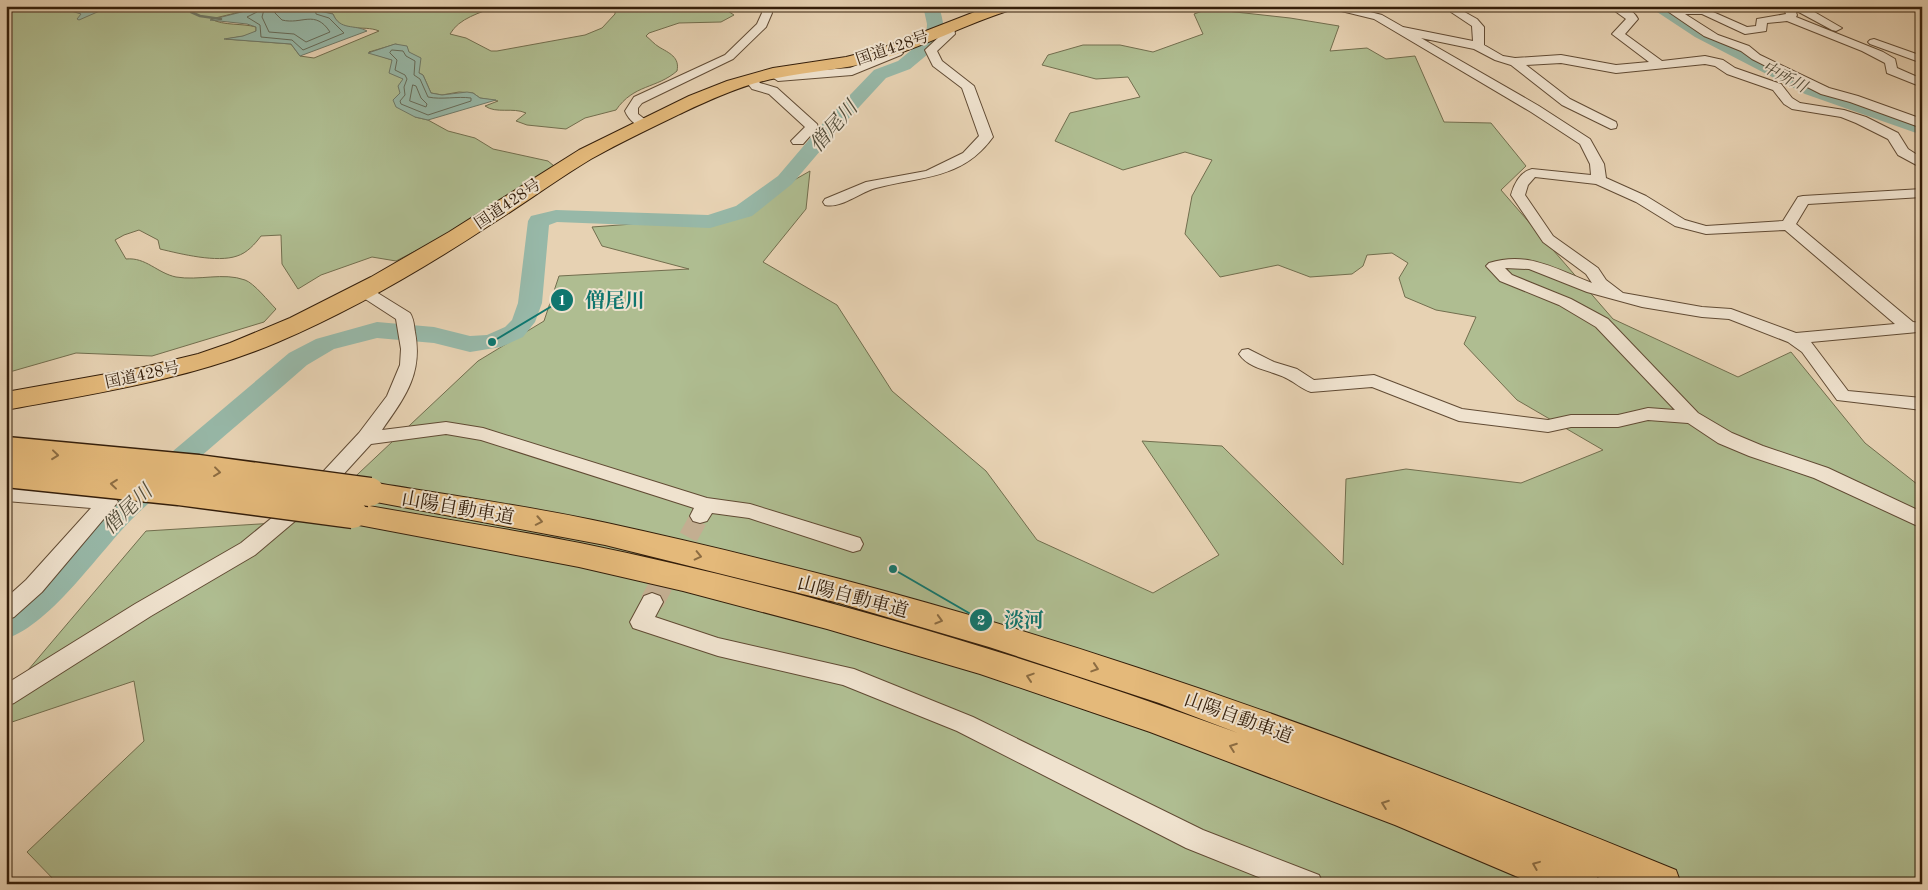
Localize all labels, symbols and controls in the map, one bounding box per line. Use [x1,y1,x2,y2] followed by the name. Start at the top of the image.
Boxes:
[854,27,931,69] street label: 国道428号
[1759,58,1812,97] water label: 中所川
[805,96,863,156] water label: 僧尾川
[471,175,544,232] street label: 国道428号
[550,283,655,318] callout: 僧尾川
[585,289,645,312] text: 僧尾川
[558,294,566,309] text: 1
[103,358,181,392] street label: 国道428号
[51,450,59,461] one-way arrow
[213,466,221,477] one-way arrow
[110,479,118,490] one-way arrow
[98,480,158,538] water label: 僧尾川
[400,487,516,529] street label: 山陽自動車道
[535,516,543,526] one-way arrow
[693,550,702,561] one-way arrow
[795,572,911,622] street label: 山陽自動車道
[969,602,1054,637] callout: 淡河
[1004,609,1044,632] text: 淡河
[935,614,943,624] one-way arrow
[977,614,985,629] text: 2
[1090,662,1098,672] one-way arrow
[1026,672,1035,682] one-way arrow
[1181,688,1296,748] street label: 山陽自動車道
[1229,743,1238,753] one-way arrow
[1381,800,1390,810] one-way arrow
[1532,861,1541,872] one-way arrow

